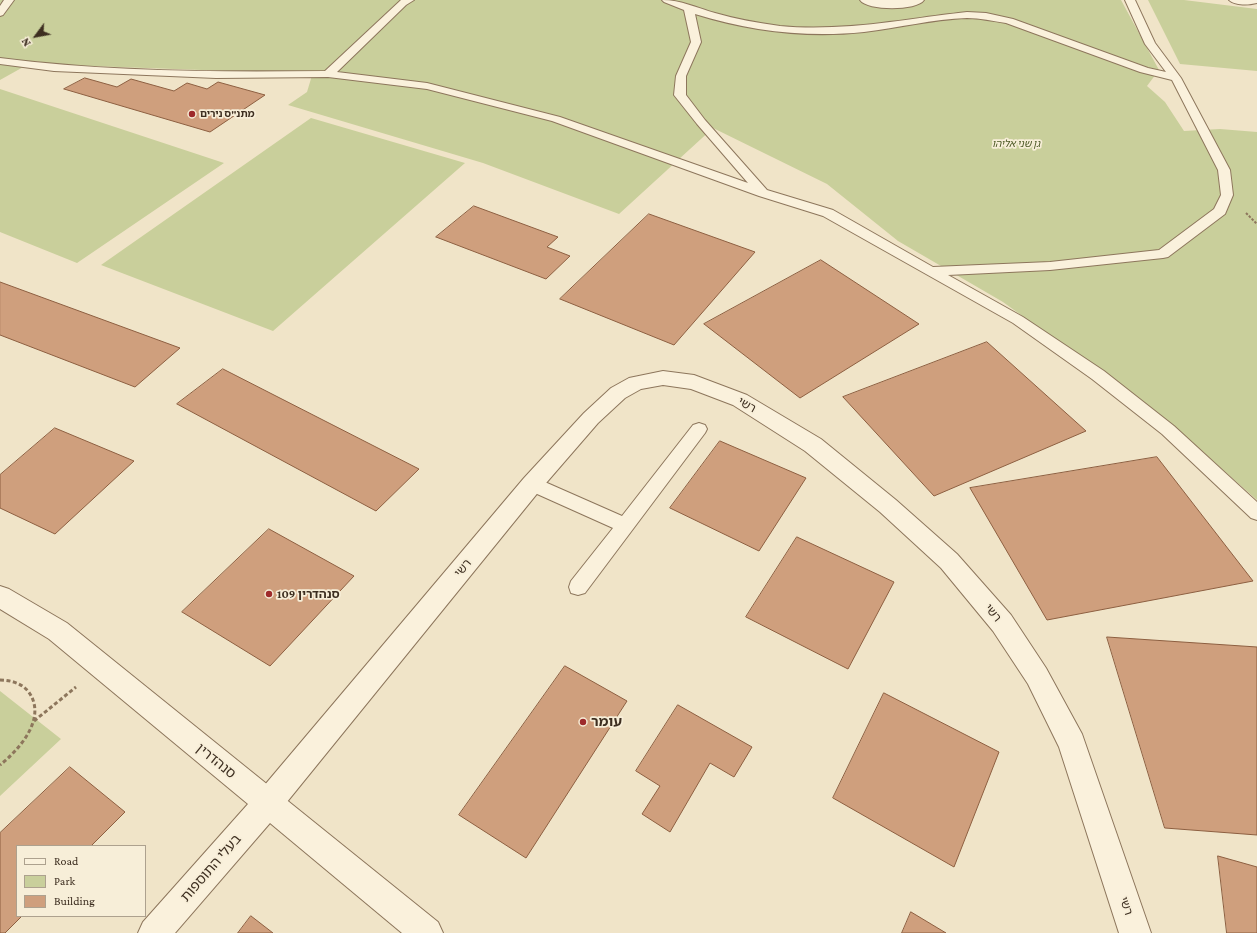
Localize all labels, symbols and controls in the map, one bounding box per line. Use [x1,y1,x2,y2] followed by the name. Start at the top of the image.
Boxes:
[16,16,56,56] north arrow
[19,36,33,49] text: N
[200,108,255,120] place label: מתנ"ס נירים
[187,109,197,119] marker: מתנ"ס נירים
[992,138,1040,150] park label: גן שני אליהו
[735,394,759,416] street label: רשי
[452,556,474,580] street label: רשי
[277,587,340,601] place label: סנהדרין 109
[264,589,274,599] marker: סנהדרין 109
[982,601,1004,625] street label: רשי
[591,714,622,730] place label: עומר
[578,717,588,727] marker: עומר
[193,740,239,782] street label: סנהדרין
[177,831,245,905] street label: בעלי התוספות
[16,845,146,917] legend
[54,854,78,868] text: Road
[54,874,75,888] text: Park
[54,894,95,908] text: Building
[1116,895,1136,917] street label: רשי

